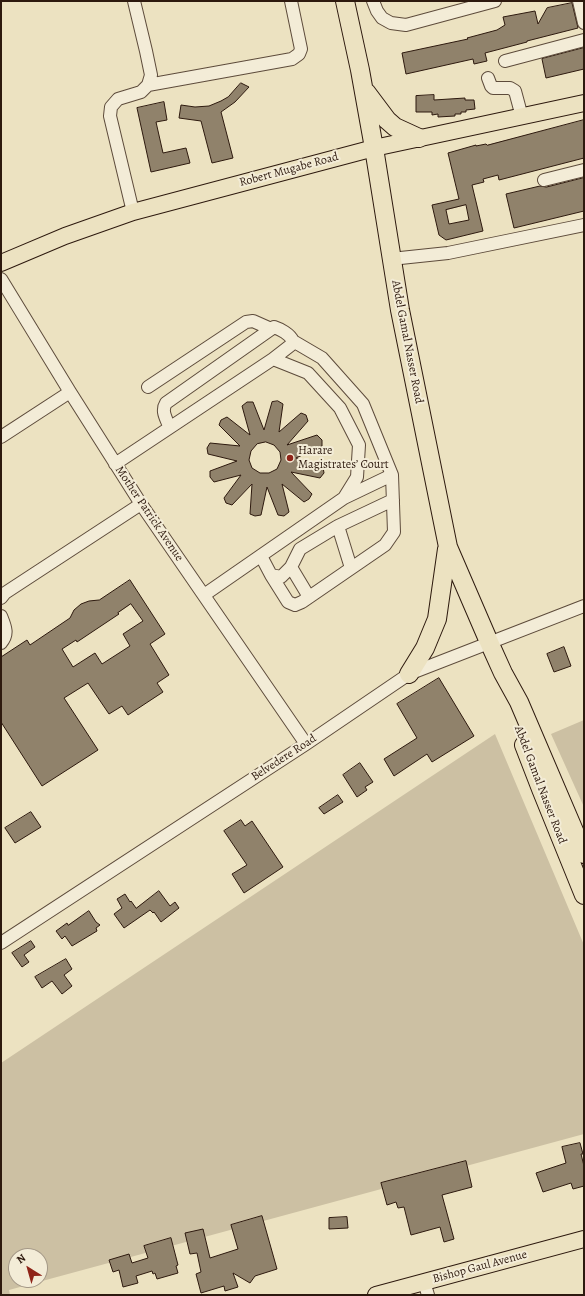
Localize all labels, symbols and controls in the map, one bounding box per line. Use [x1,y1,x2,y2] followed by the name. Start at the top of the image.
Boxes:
[238,150,340,190] street label: Robert Mugabe Road
[388,279,426,405] street label: Abdel Gamal Nasser Road
[298,444,389,472] place label: Harare Magistrates’ Court
[285,453,295,463] marker: Harare Magistrates’ Court
[112,464,186,564] street label: Mother Patrick Avenue
[511,724,569,846] street label: Abdel Gamal Nasser Road
[249,732,319,784] street label: Belvedere Road
[431,1247,529,1287] street label: Bishop Gaul Avenue
[8,1248,48,1288] north arrow
[13,1250,29,1267] text: N

